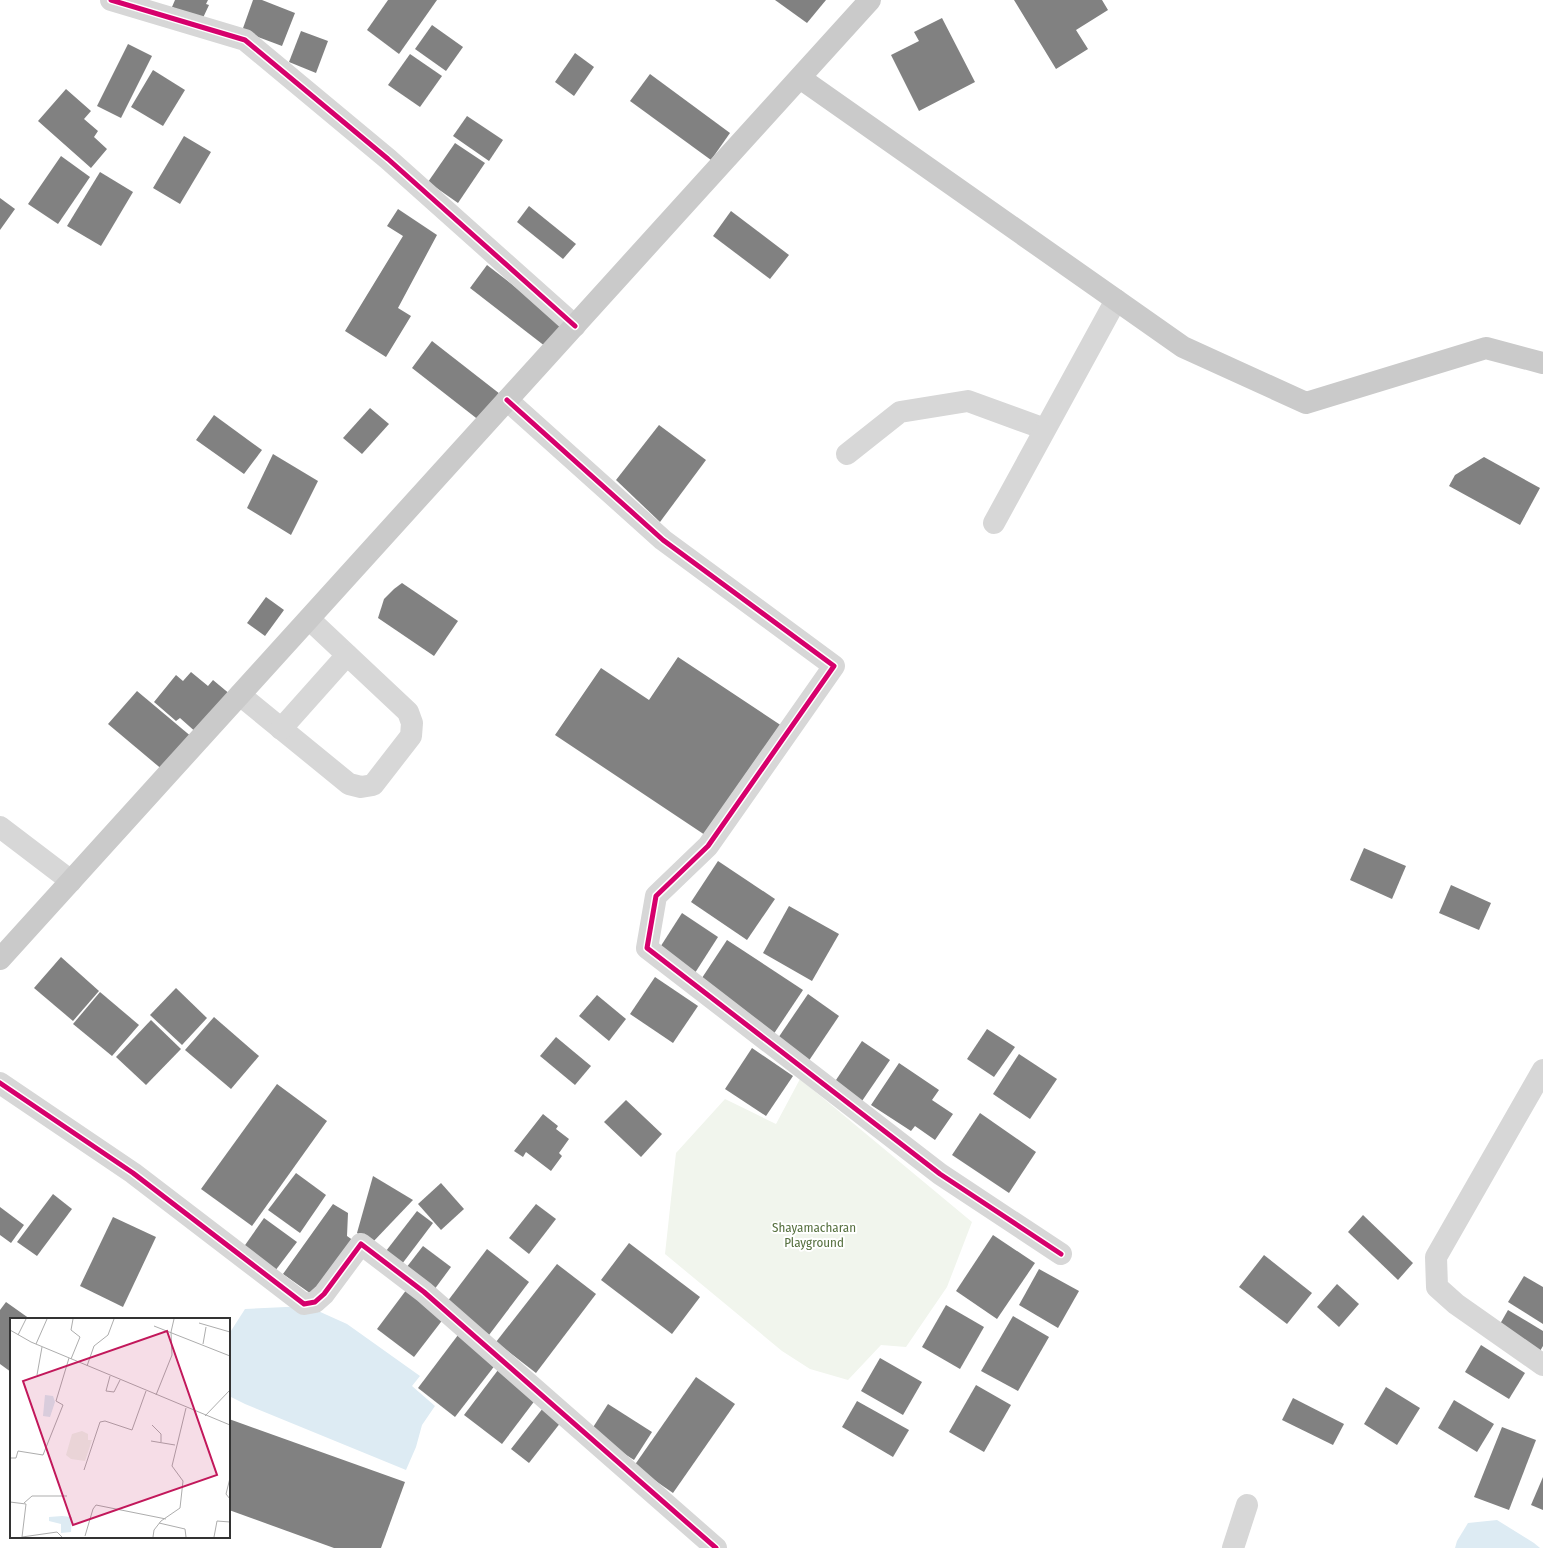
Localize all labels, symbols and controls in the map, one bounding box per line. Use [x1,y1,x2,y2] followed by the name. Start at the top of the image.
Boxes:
[772,1220,856,1250] park label: Shayamacharan Playground
[10,1318,230,1538] inset map

